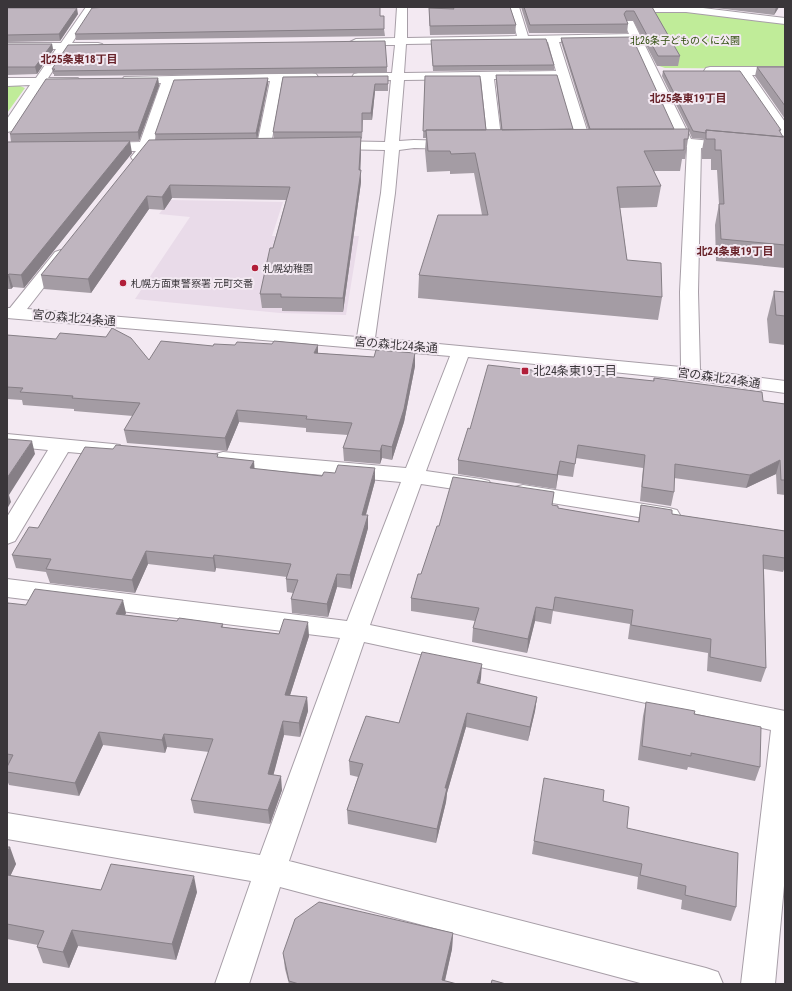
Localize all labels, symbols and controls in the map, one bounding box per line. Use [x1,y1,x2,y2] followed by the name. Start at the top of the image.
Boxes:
[630,35,740,46] park label: 北26条子どものくに公園
[40,53,118,66] district label: 北25条東18丁目
[649,92,727,105] district label: 北25条東19丁目
[696,245,774,258] district label: 北24条東19丁目
[250,263,260,273] marker: 札幌幼稚園
[263,263,313,274] place label: 札幌幼稚園
[118,278,128,288] marker: 札幌方面東警察署 元町交番
[131,278,253,289] place label: 札幌方面東警察署 元町交番
[32,307,116,329] street label: 宮の森北24条通
[354,334,438,356] street label: 宮の森北24条通
[533,364,617,378] place label: 北24条東19丁目
[677,365,761,391] street label: 宮の森北24条通
[520,366,530,376] marker: 北24条東19丁目

